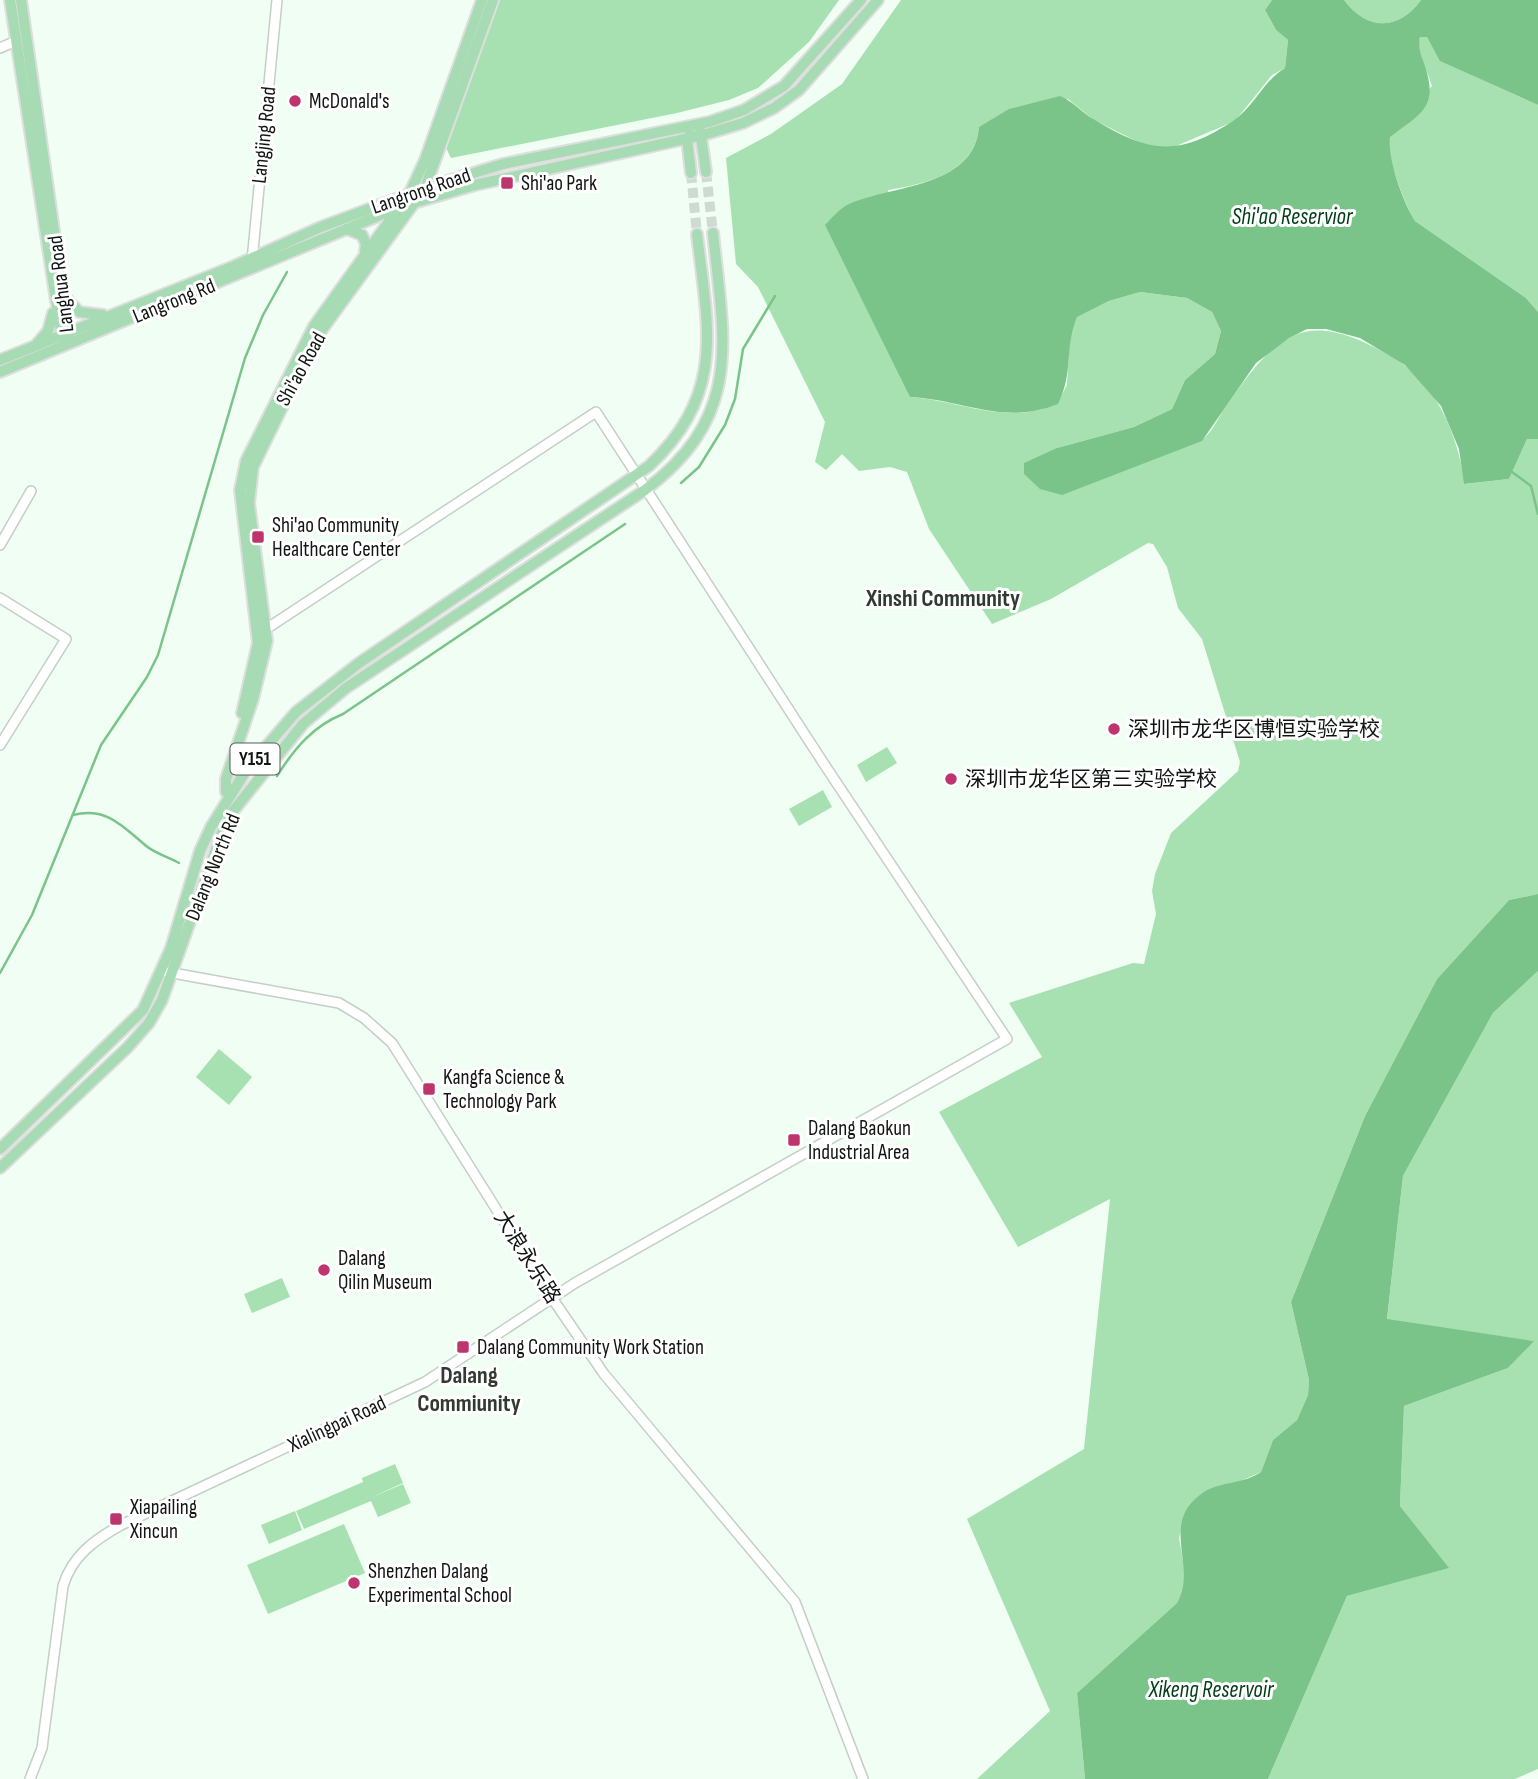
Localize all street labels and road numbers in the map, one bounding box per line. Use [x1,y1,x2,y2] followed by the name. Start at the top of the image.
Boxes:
[246,85,282,185] street label: Langjing Road
[368,162,474,220] street label: Langrong Road
[43,234,79,334] street label: Langhua Road
[129,273,219,329] street label: Langrong Rd
[271,328,331,410] street label: Shi'ao Road
[230,744,280,774] road number: Y151
[180,810,246,924] street label: Dalang North Rd
[489,1206,565,1308] street label: 大浪永乐路
[283,1390,390,1458] street label: Xialingpai Road

